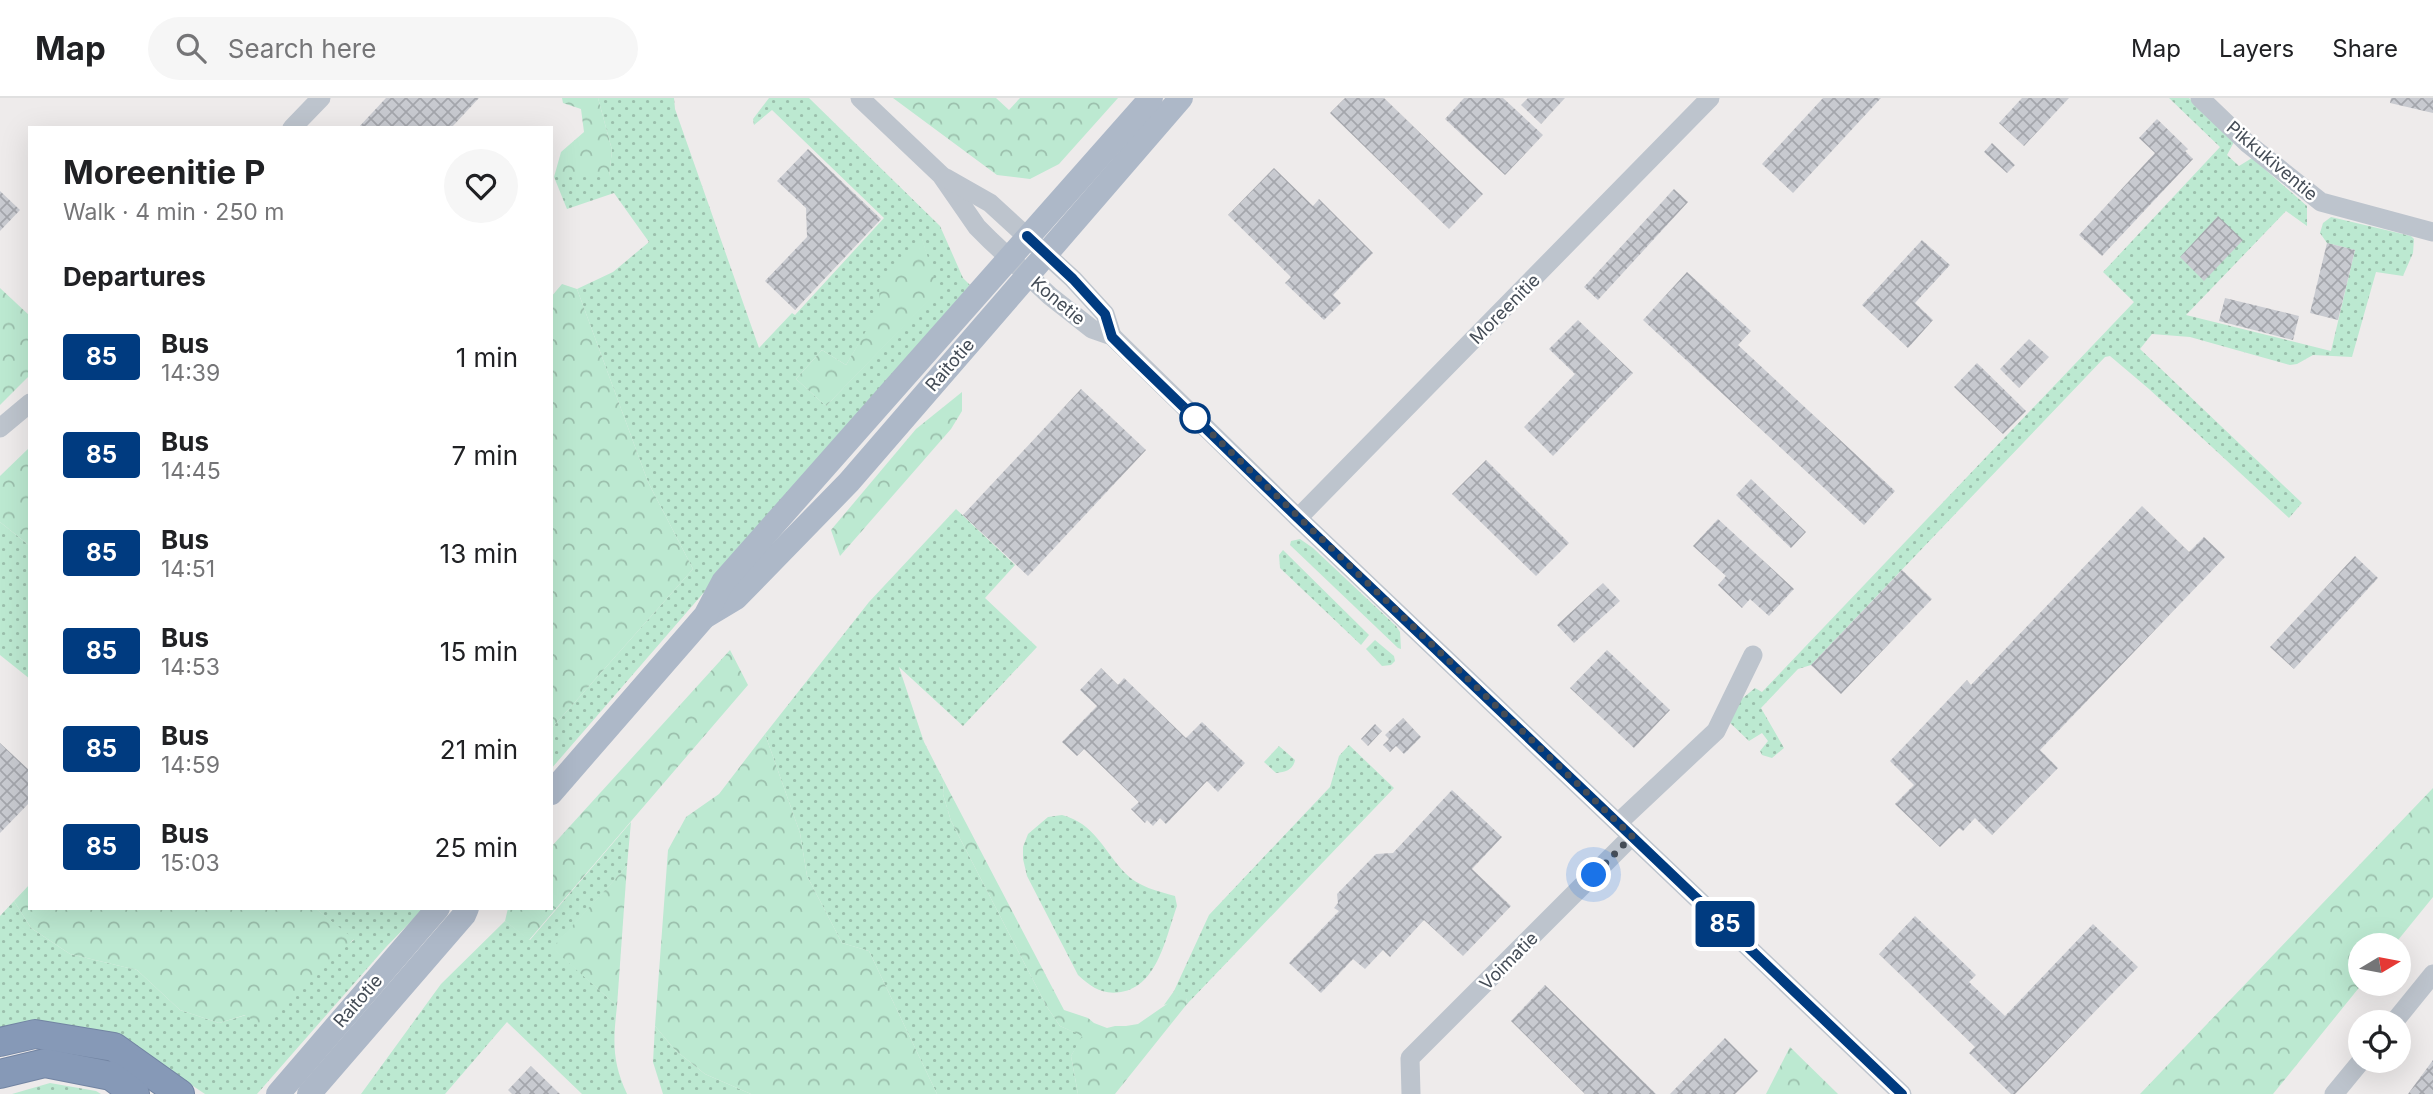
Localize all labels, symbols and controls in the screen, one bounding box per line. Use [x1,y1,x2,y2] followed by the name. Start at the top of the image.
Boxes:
[148,17,638,80] search box
[35,28,106,68] text: Map
[172,29,210,67] icon: search
[228,33,376,64] text: Search here
[2131,34,2181,63] text: Map
[2219,34,2294,63] text: Layers
[2332,34,2398,63] text: Share
[2223,117,2322,205] street label: Pikkukiventie
[444,149,518,223] button: heart
[63,152,265,192] text: Moreenitie P
[63,198,285,226] text: Walk · 4 min · 250 m
[63,261,206,292] text: Departures
[1465,269,1544,348] street label: Moreenitie
[1027,272,1090,329] street label: Konetie
[161,328,209,359] text: Bus
[921,334,978,395] street label: Raitotie
[86,342,117,371] text: 85
[456,342,518,373] text: 1 min
[161,359,220,387] text: 14:39
[1180,403,1210,433] unlabelled marker
[161,426,209,457] text: Bus
[86,440,117,469] text: 85
[452,440,518,471] text: 7 min
[161,457,221,485] text: 14:45
[161,524,209,555] text: Bus
[86,538,117,567] text: 85
[440,538,518,569] text: 13 min
[161,555,215,583] text: 14:51
[161,622,209,653] text: Bus
[86,636,117,665] text: 85
[440,636,518,667] text: 15 min
[161,653,220,681] text: 14:53
[161,720,209,751] text: Bus
[86,734,117,763] text: 85
[440,734,518,765] text: 21 min
[161,751,220,779] text: 14:59
[161,818,209,849] text: Bus
[86,832,117,861] text: 85
[435,832,518,863] text: 25 min
[161,849,220,877] text: 15:03
[1576,857,1611,892] your location
[1694,901,1756,947] line badge: 85
[1710,909,1740,938] text: 85
[1475,927,1542,994] street label: Voimatie
[2348,933,2412,996] north arrow
[2348,933,2411,1073] map controls
[329,970,386,1031] street label: Raitotie
[2348,1010,2411,1073] button: locate

